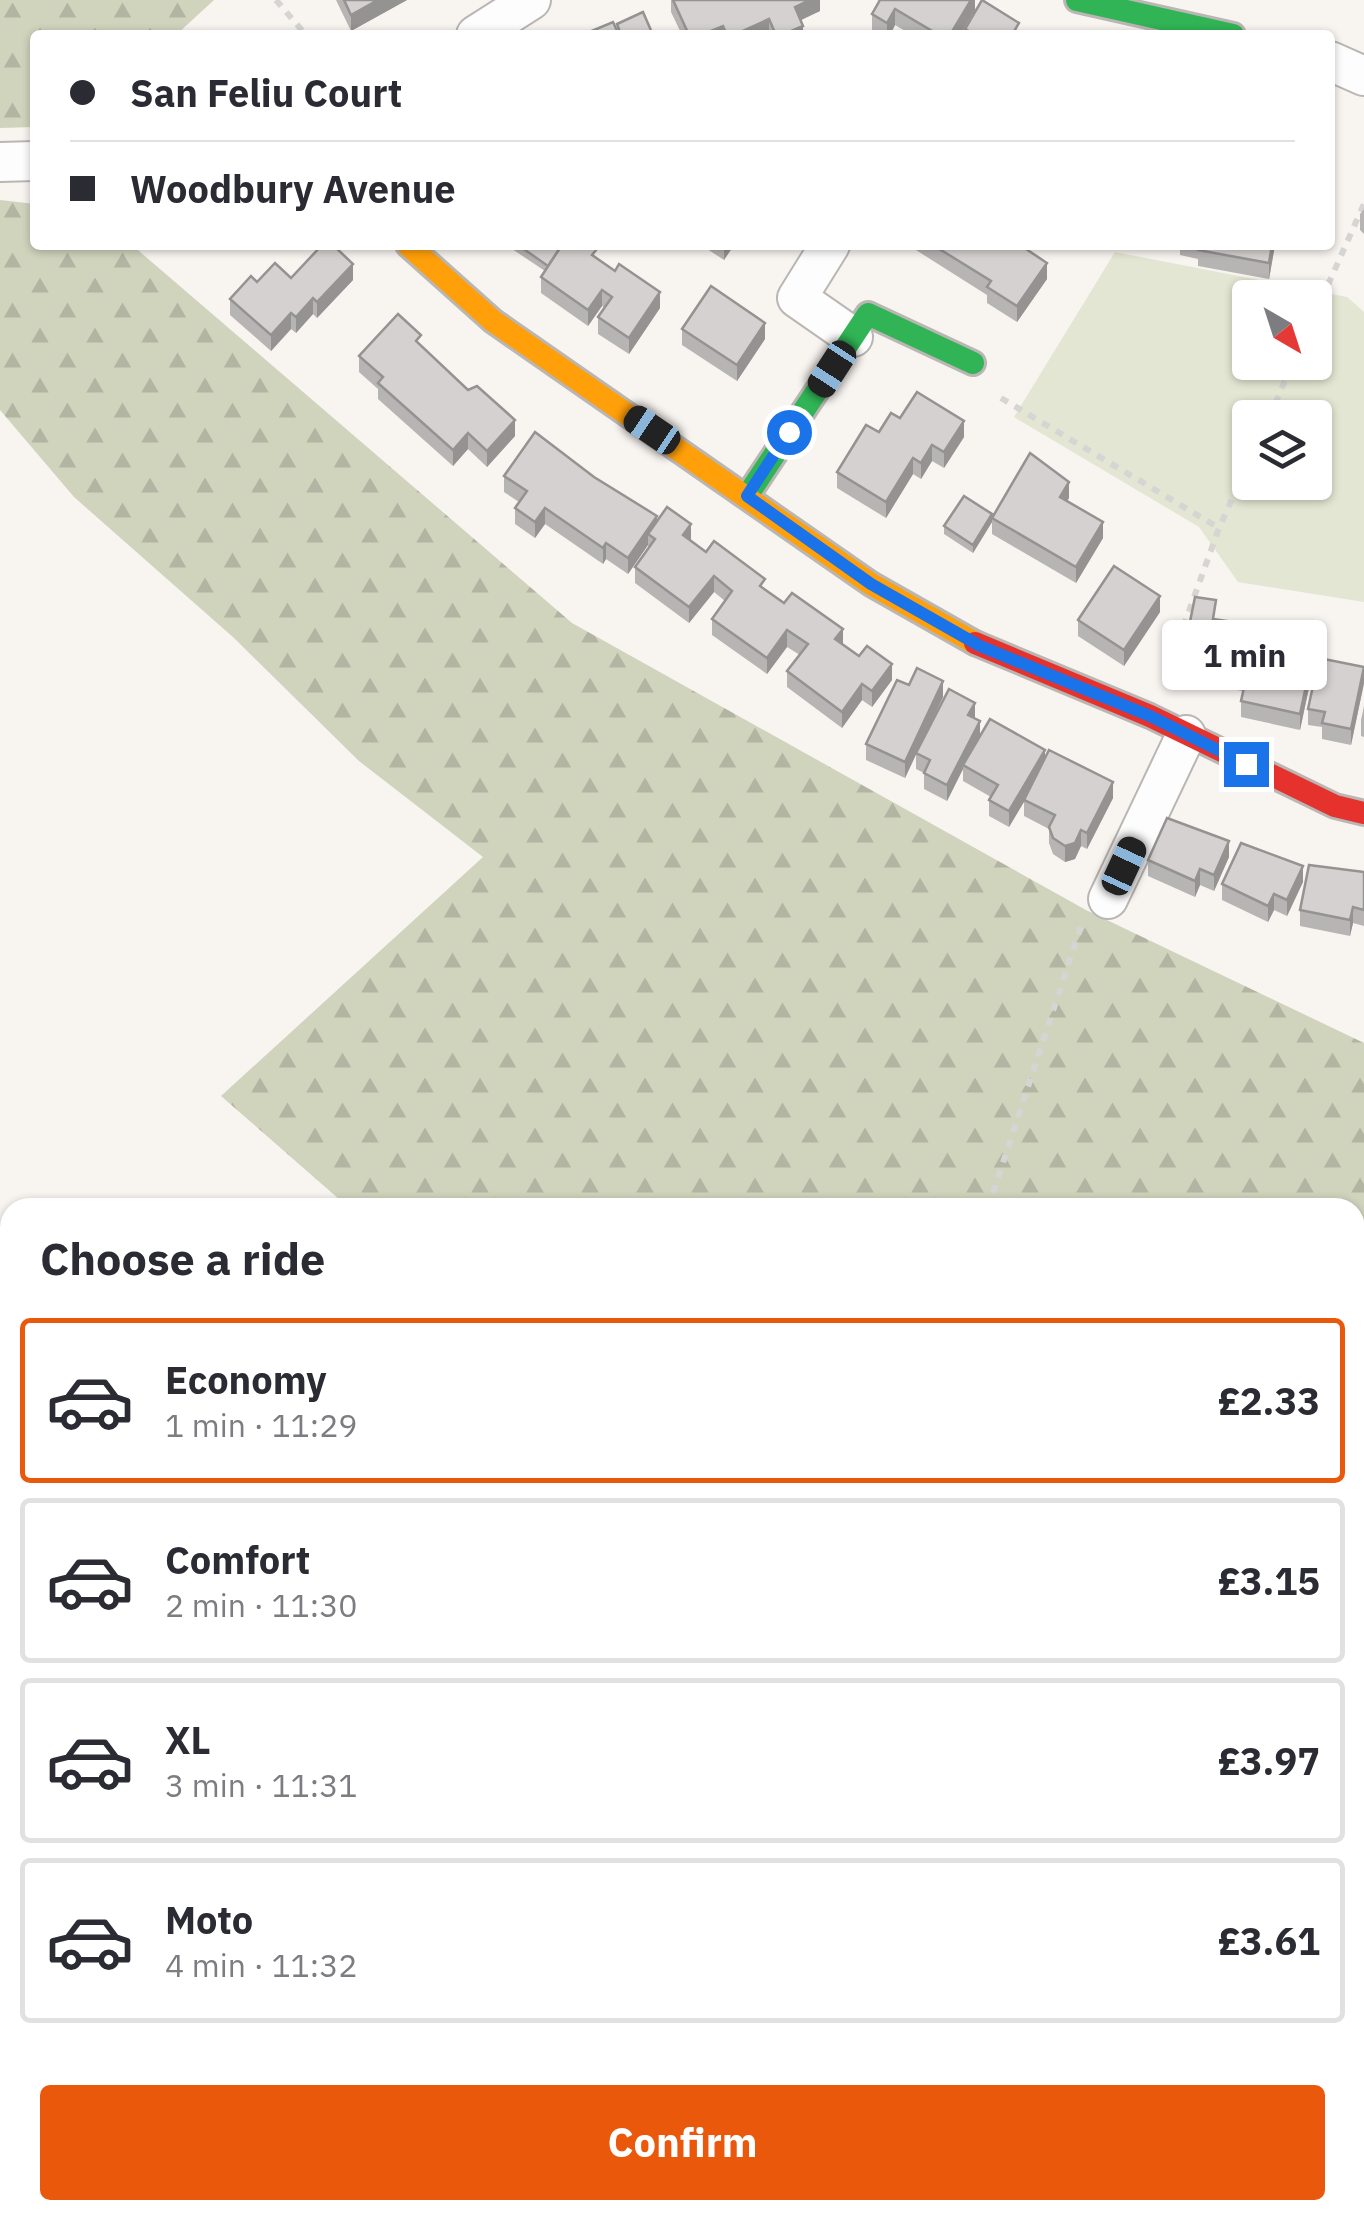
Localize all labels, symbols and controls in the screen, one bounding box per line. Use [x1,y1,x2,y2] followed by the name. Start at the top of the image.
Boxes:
[130,68,402,117] text: San Feliu Court
[130,164,456,213] text: Woodbury Avenue
[1232,280,1332,380] north arrow
[1232,280,1332,500] map controls
[803,336,861,402] car
[1232,400,1332,500] button: layers
[619,401,685,459] car
[767,410,812,455] route start
[1164,619,1328,689] callout: 1 min
[1203,634,1286,676] text: 1 min
[1224,742,1269,787] route end
[1098,832,1150,900] car
[40,1229,325,1287] text: Choose a ride
[165,1355,327,1404] text: Economy
[45,1356,135,1446] icon: car
[1218,1376,1320,1425] text: £2.33
[165,1404,358,1446] text: 1 min · 11:29
[165,1535,310,1584] text: Comfort
[45,1536,135,1626] icon: car
[1218,1556,1320,1605] text: £3.15
[165,1584,358,1626] text: 2 min · 11:30
[165,1715,211,1764] text: XL
[45,1716,135,1806] icon: car
[1218,1736,1320,1785] text: £3.97
[165,1764,358,1806] text: 3 min · 11:31
[165,1895,253,1944] text: Moto
[45,1896,135,1986] icon: car
[1218,1916,1320,1965] text: £3.61
[165,1944,358,1986] text: 4 min · 11:32
[40,2085,1325,2200] button: Confirm

